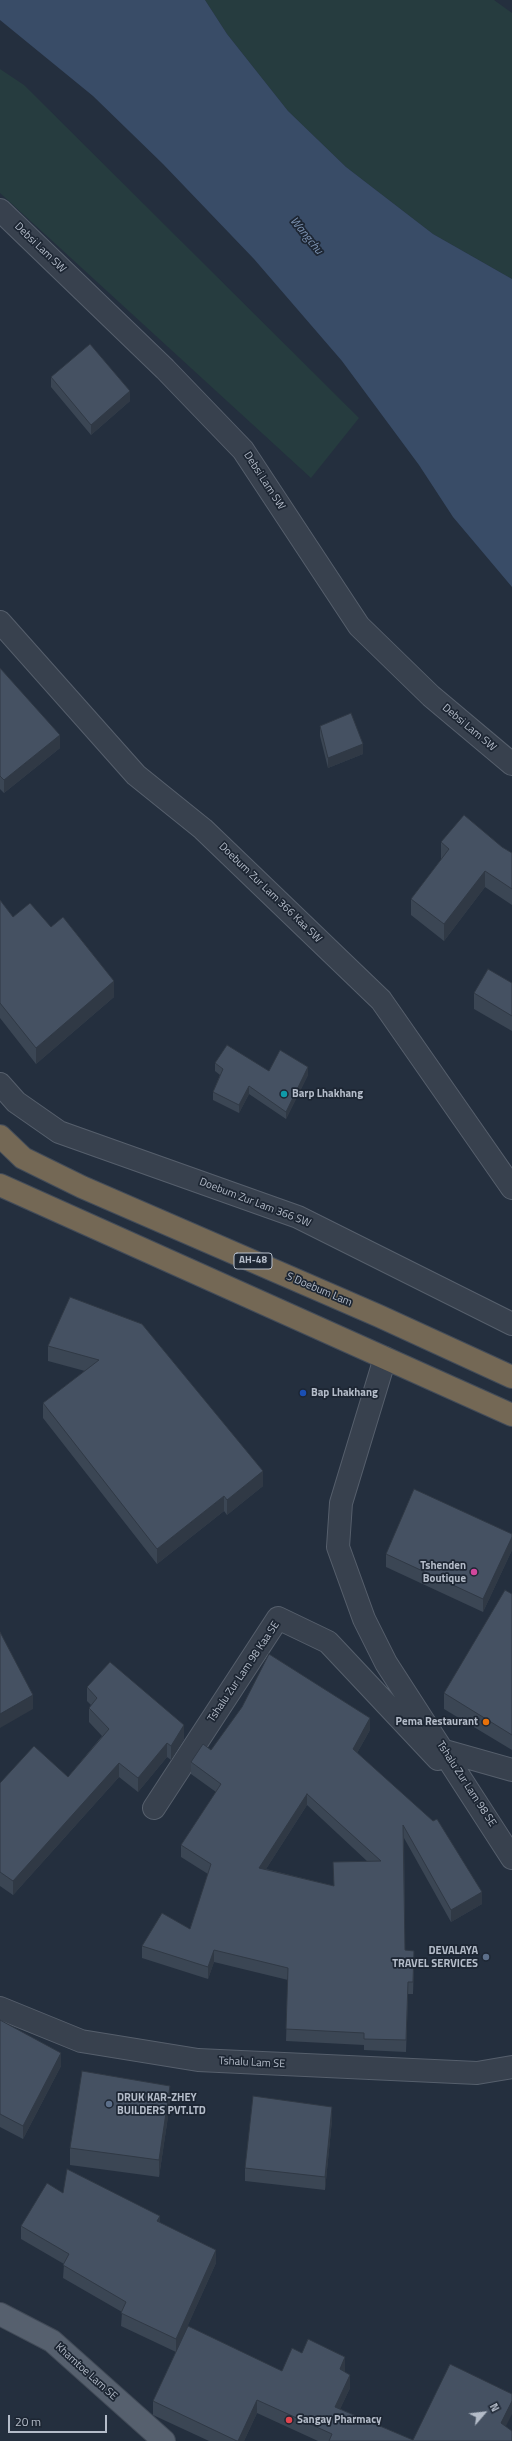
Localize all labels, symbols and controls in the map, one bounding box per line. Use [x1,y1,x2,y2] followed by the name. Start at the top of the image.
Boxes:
[287,214,325,258] water label: Wangchu
[12,220,68,276] street label: Debsi Lam SW
[240,450,288,512] street label: Debsi Lam SW
[439,702,499,754] street label: Debsi Lam SW
[216,840,324,946] street label: Doebum Zur Lam 366 Kaa SW
[292,1087,363,1101] place label: Barp Lhakhang
[279,1089,289,1099] marker: Barp Lhakhang
[197,1176,313,1230] street label: Doebum Zur Lam 366 SW
[234,1253,272,1269] road number: AH-48
[284,1270,354,1310] street label: S Doebum Lam
[311,1386,378,1400] place label: Bap Lhakhang
[298,1388,308,1398] marker: Bap Lhakhang
[420,1559,466,1585] place label: Tshenden Boutique
[469,1567,479,1577] marker: Tshenden Boutique
[205,1619,283,1725] street label: Tshalu Zur Lam 98 Kaa SE
[396,1715,478,1729] place label: Pema Restaurant
[481,1717,491,1727] marker: Pema Restaurant
[433,1739,499,1829] street label: Tshalu Zur Lam 98 SE
[392,1944,478,1970] place label: DEVALAYA TRAVEL SERVICES
[481,1952,491,1962] marker: DEVALAYA TRAVEL SERVICES
[218,2055,286,2071] street label: Tshalu Lam SE
[117,2091,206,2117] place label: DRUK KAR-ZHEY BUILDERS PVT.LTD
[104,2099,114,2109] marker: DRUK KAR-ZHEY BUILDERS PVT.LTD
[52,2341,120,2403] street label: Khamtoe Lam SE
[464,2393,504,2433] north arrow
[486,2400,503,2414] text: N
[10,2407,109,2433] scale bar
[15,2412,41,2431] text: 20 m
[297,2413,382,2427] place label: Sangay Pharmacy
[284,2415,294,2425] marker: Sangay Pharmacy

